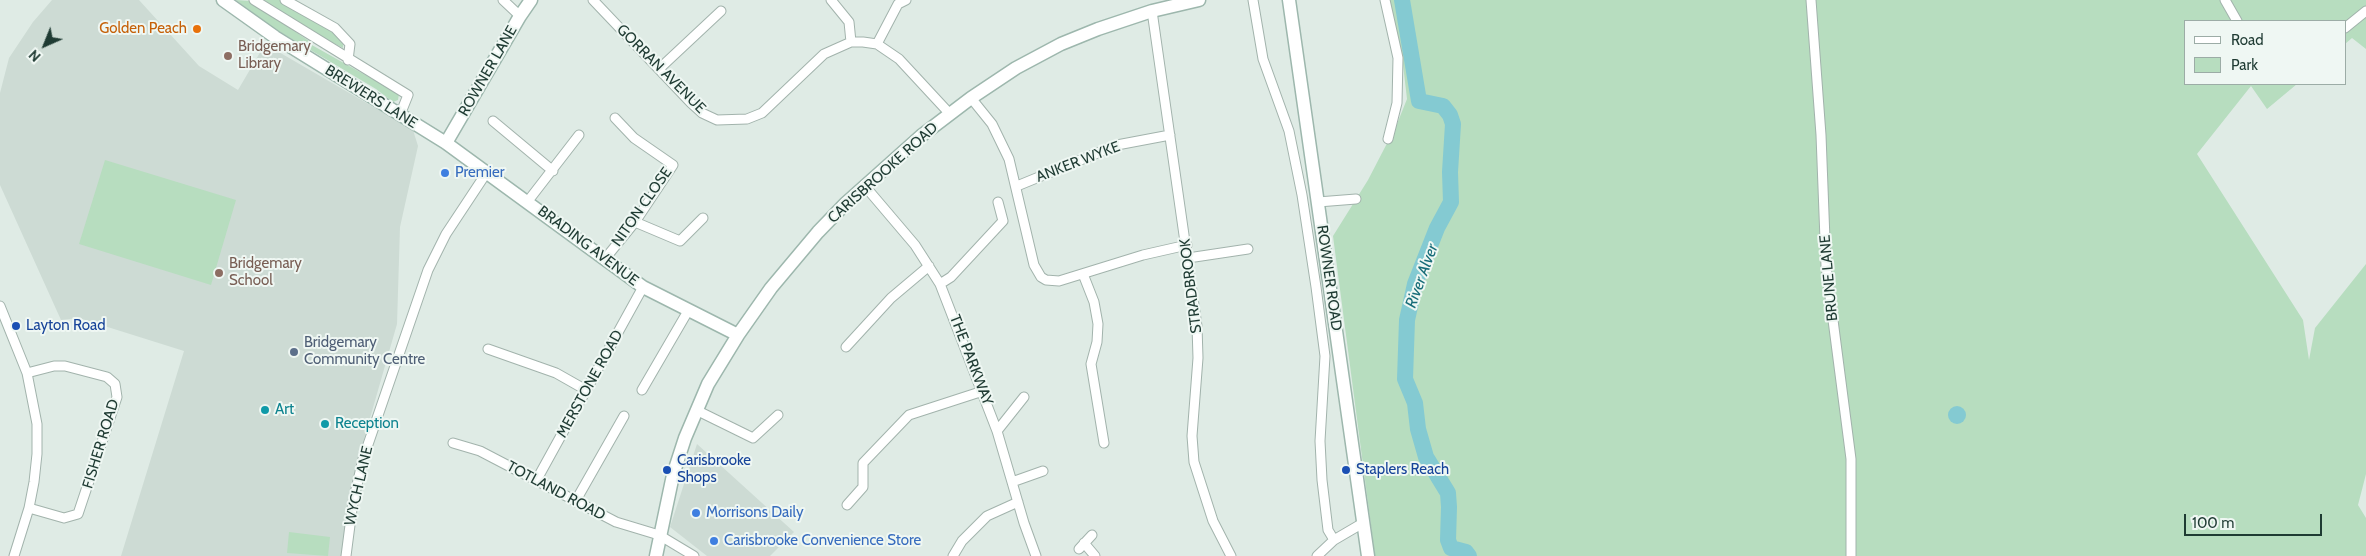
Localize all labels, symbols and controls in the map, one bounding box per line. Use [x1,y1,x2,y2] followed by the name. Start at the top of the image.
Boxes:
[20,20,70,70] north arrow
[99,20,187,38] place label: Golden Peach
[2184,20,2346,85] legend
[613,21,709,117] street label: GORRAN AVENUE
[191,23,203,35] marker: Golden Peach
[455,23,521,119] street label: ROWNER LANE
[2231,31,2264,49] text: Road
[238,38,311,73] place label: Bridgemary Library
[25,46,44,66] text: N
[222,50,234,62] marker: Bridgemary Library
[2231,56,2258,74] text: Park
[321,61,421,133] street label: BREWERS LANE
[824,119,942,227] street label: CARISBROOKE ROAD
[1033,138,1123,186] street label: ANKER WYKE
[455,164,504,182] place label: Premier
[608,164,676,250] street label: NITON CLOSE
[439,167,451,179] marker: Premier
[534,202,642,290] street label: BRADING AVENUE
[1313,224,1345,332] street label: ROWNER ROAD
[1816,234,1842,322] street label: BRUNE LANE
[1176,237,1206,335] street label: STRADBROOK
[1402,241,1442,311] water label: River Alver
[229,255,302,290] place label: Bridgemary School
[213,267,225,279] marker: Bridgemary School
[945,312,997,408] street label: THE PARKWAY
[26,317,106,335] place label: Layton Road
[10,320,22,332] marker: Layton Road
[553,327,627,441] street label: MERSTONE ROAD
[304,334,425,369] place label: Bridgemary Community Centre
[288,346,300,358] marker: Bridgemary Community Centre
[79,397,123,491] street label: FISHER ROAD
[275,401,294,419] place label: Art
[259,404,271,416] marker: Art
[335,415,399,433] place label: Reception
[319,418,331,430] marker: Reception
[341,444,377,528] street label: WYCH LANE
[677,452,751,487] place label: Carisbrooke Shops
[504,457,608,525] street label: TOTLAND ROAD
[1356,461,1449,479] place label: Staplers Reach
[661,464,673,476] marker: Carisbrooke Shops
[1340,464,1352,476] marker: Staplers Reach
[706,504,804,522] place label: Morrisons Daily
[2186,504,2324,536] scale bar
[690,507,702,519] marker: Morrisons Daily
[2192,514,2234,532] text: 100 m
[724,532,921,550] place label: Carisbrooke Convenience Store
[708,535,720,547] marker: Carisbrooke Convenience Store

